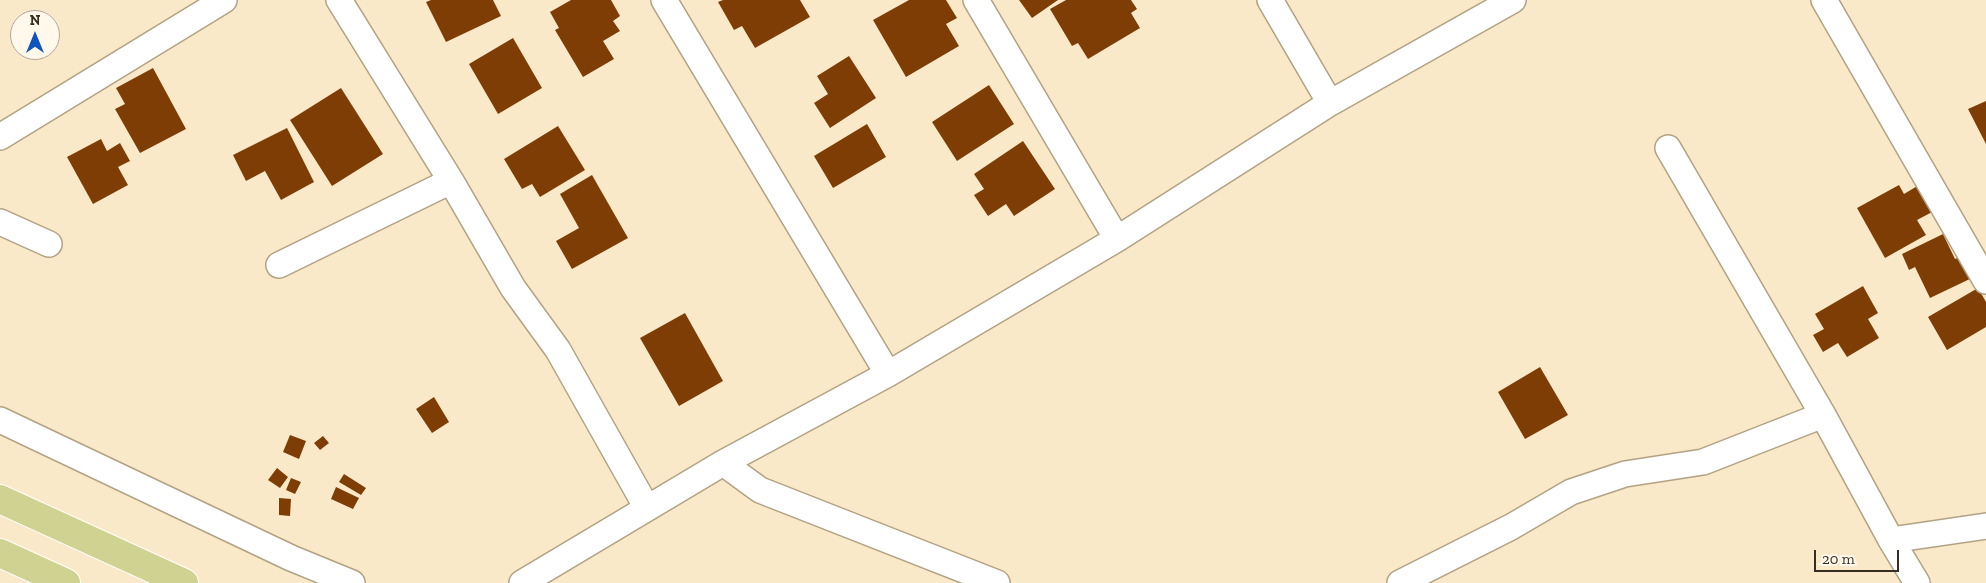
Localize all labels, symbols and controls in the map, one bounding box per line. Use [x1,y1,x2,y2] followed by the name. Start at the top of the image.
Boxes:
[10,10,60,60] north arrow
[30,12,40,29] text: N
[1816,540,1901,572] scale bar
[1822,550,1855,568] text: 20 m

